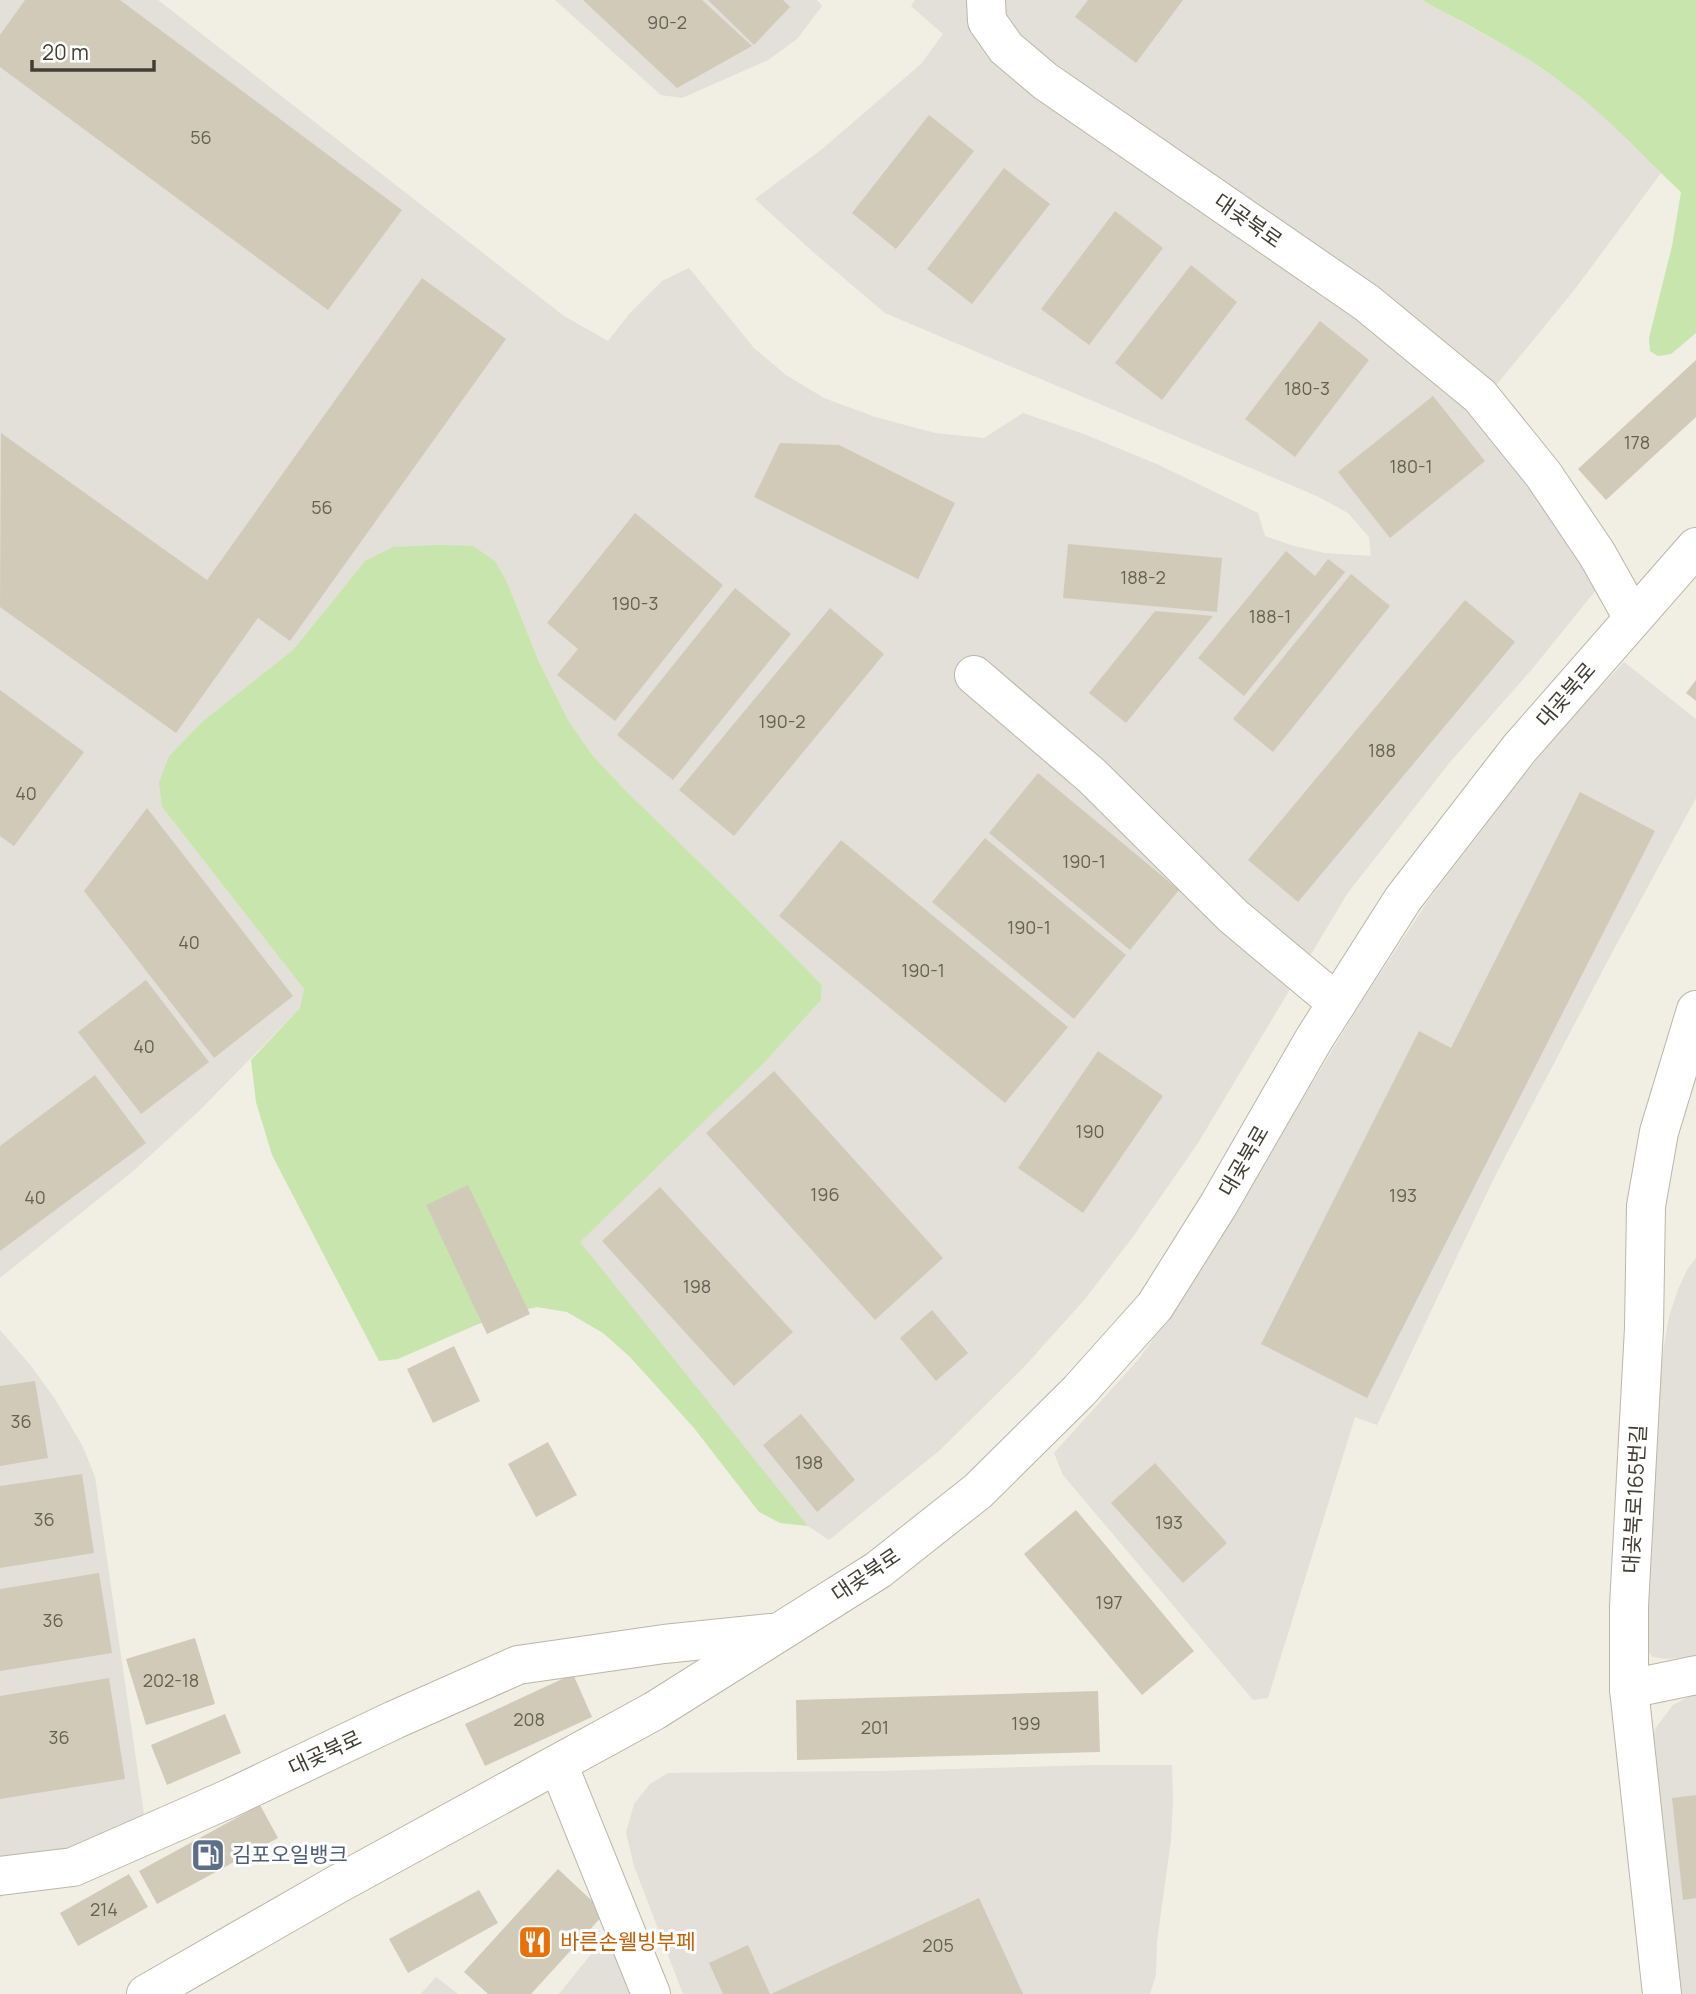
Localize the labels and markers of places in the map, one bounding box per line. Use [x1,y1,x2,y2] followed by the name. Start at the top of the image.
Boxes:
[189,1836,227,1874] fuel station icon: 김포오일뱅크
[232,1840,348,1868] place label: 김포오일뱅크
[516,1923,554,1961] restaurant icon: 바른손웰빙부페
[560,1927,695,1955] place label: 바른손웰빙부페

